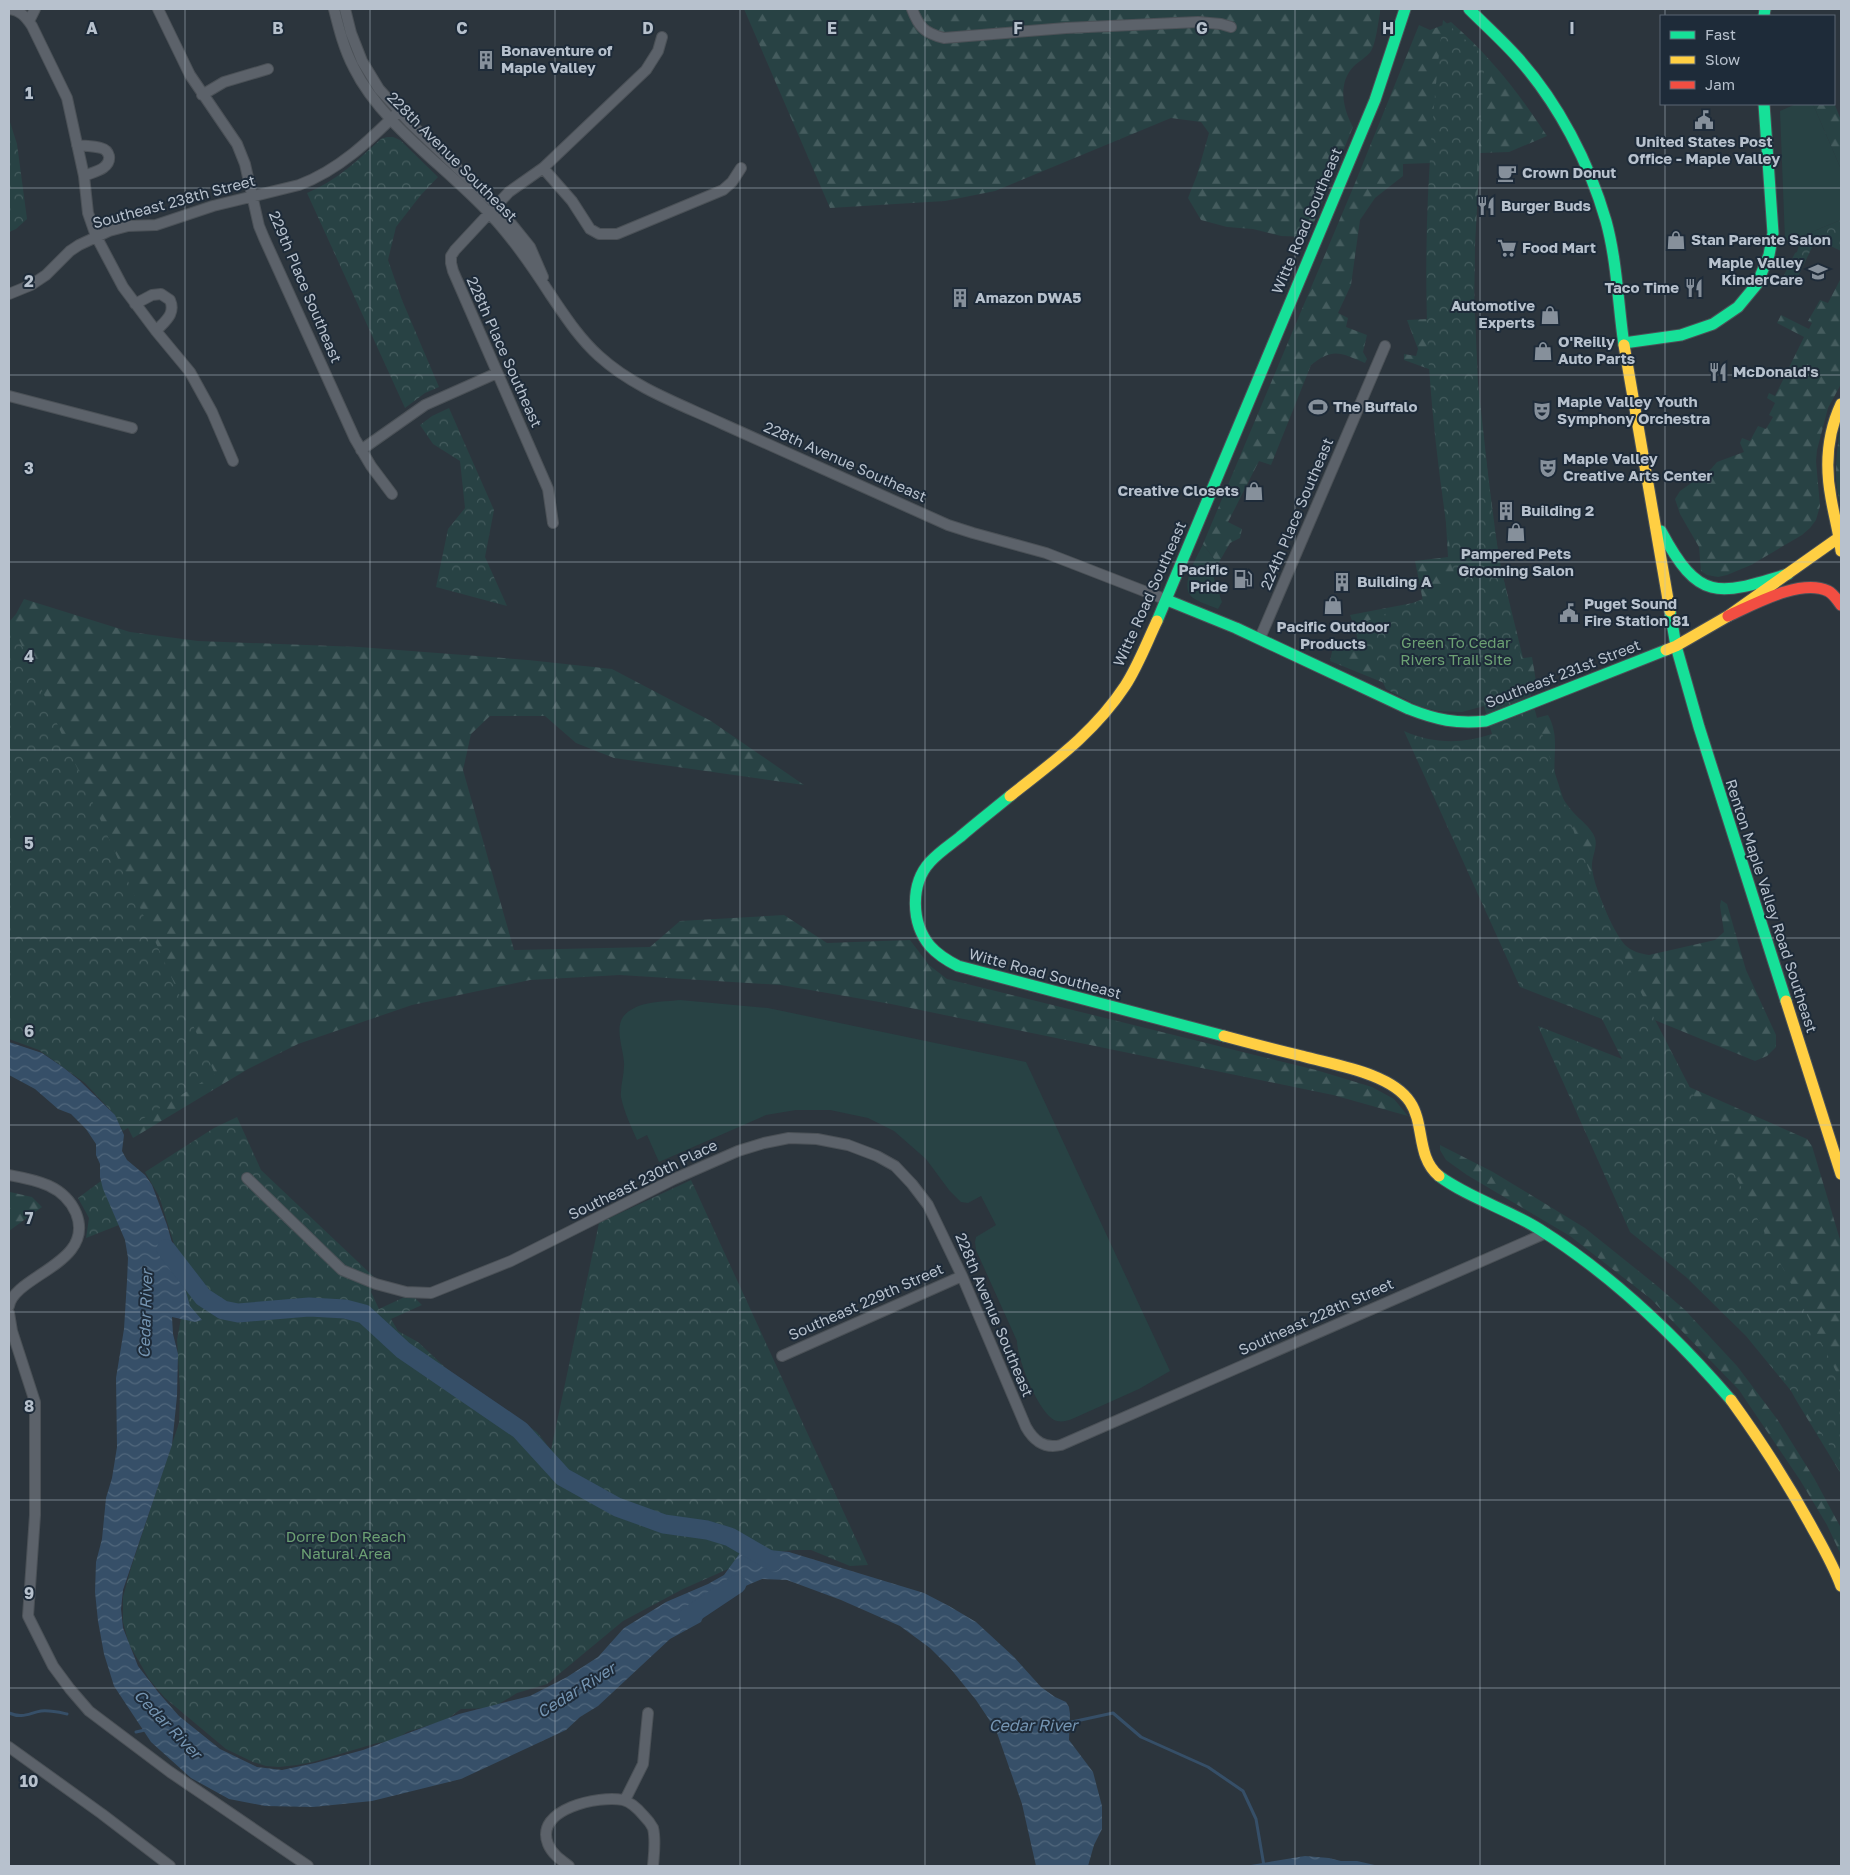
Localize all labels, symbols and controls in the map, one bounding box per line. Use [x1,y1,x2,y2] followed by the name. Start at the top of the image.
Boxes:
[1660,15,1835,105] legend
[86,18,98,38] text: A
[272,18,284,38] text: B
[456,18,468,38] text: C
[642,18,654,38] text: D
[827,18,837,38] text: E
[1013,18,1023,38] text: F
[1196,18,1208,38] text: G
[1382,18,1394,38] text: H
[1569,18,1575,38] text: I
[1705,25,1736,43] text: Fast
[501,41,613,76] place label: Bonaventure of Maple Valley
[475,49,497,71] building icon: Bonaventure of Maple Valley
[1705,50,1740,68] text: Slow
[1705,75,1735,93] text: Jam
[25,83,33,103] text: 1
[384,88,521,225] street label: 228th Avenue Southeast
[1693,109,1715,131] public building icon: United States Post Office - Maple Valley
[1628,132,1780,167] place label: United States Post Office - Maple Valley
[1267,145,1345,297] street label: Witte Road Southeast
[1496,162,1518,184] cafe icon: Crown Donut
[1522,163,1616,181] place label: Crown Donut
[90,171,257,231] street label: Southeast 238th Street
[1475,195,1497,217] restaurant icon: Burger Buds
[1501,196,1591,214] place label: Burger Buds
[266,208,346,365] street label: 229th Place Southeast
[1665,229,1687,251] shop icon: Stan Parente Salon
[1691,230,1831,248] place label: Stan Parente Salon
[1496,237,1518,259] supermarket icon: Food Mart
[1522,238,1596,256] place label: Food Mart
[1708,253,1803,288] place label: Maple Valley KinderCare
[1807,261,1829,283] school or university icon: Maple Valley KinderCare
[24,271,34,291] text: 2
[463,273,546,430] street label: 228th Place Southeast
[1683,277,1705,299] restaurant icon: Taco Time
[1605,278,1679,296] place label: Taco Time
[949,287,971,309] building icon: Amazon DWA5
[975,288,1081,306] place label: Amazon DWA5
[1451,296,1535,331] place label: Automotive Experts
[1539,304,1561,326] shop icon: Automotive Experts
[1558,332,1635,367] place label: O'Reilly Auto Parts
[1532,340,1554,362] shop icon: O'Reilly Auto Parts
[1707,361,1729,383] restaurant icon: McDonald's
[1733,362,1819,380] place label: McDonald's
[1557,392,1711,427] place label: Maple Valley Youth Symphony Orchestra
[1307,396,1329,418] sports icon: The Buffalo
[1333,397,1418,415] place label: The Buffalo
[1531,400,1553,422] theatre icon: Maple Valley Youth Symphony Orchestra
[761,417,930,505] street label: 228th Avenue Southeast
[1256,435,1336,592] street label: 224th Place Southeast
[1563,449,1713,484] place label: Maple Valley Creative Arts Center
[1537,457,1559,479] theatre icon: Maple Valley Creative Arts Center
[24,458,34,478] text: 3
[1243,480,1265,502] shop icon: Creative Closets
[1118,481,1239,499] place label: Creative Closets
[1495,500,1517,522] building icon: Building 2
[1521,501,1594,519] place label: Building 2
[1109,518,1189,669] street label: Witte Road Southeast
[1505,521,1527,543] shop icon: Pampered Pets Grooming Salon
[1458,544,1574,579] place label: Pampered Pets Grooming Salon
[1179,560,1228,595] place label: Pacific Pride
[1232,568,1254,590] fuel station icon: Pacific Pride
[1331,571,1353,593] building icon: Building A
[1357,572,1432,590] place label: Building A
[1322,594,1344,616] shop icon: Pacific Outdoor Products
[1584,594,1689,629] place label: Puget Sound Fire Station 81
[1558,602,1580,624] public building icon: Puget Sound Fire Station 81
[1277,617,1390,652] place label: Pacific Outdoor Products
[1400,633,1512,668] park label: Green To Cedar Rivers Trail Site
[1483,635,1643,711] street label: Southeast 231st Street
[24,646,34,666] text: 4
[1722,777,1822,1035] street label: Renton Maple Valley Road Southeast
[24,833,34,853] text: 5
[967,944,1124,1002] street label: Witte Road Southeast
[24,1021,34,1041] text: 6
[565,1135,720,1223] street label: Southeast 230th Place
[25,1208,34,1228] text: 7
[952,1230,1038,1399] street label: 228th Avenue Southeast
[785,1259,946,1343] street label: Southeast 229th Street
[133,1267,157,1359] water label: Cedar River
[1235,1274,1396,1358] street label: Southeast 228th Street
[24,1396,34,1416] text: 8
[286,1527,406,1562] park label: Dorre Don Reach Natural Area
[24,1583,34,1603] text: 9
[533,1657,621,1722] water label: Cedar River
[130,1685,208,1765] water label: Cedar River
[989,1715,1080,1735] water label: Cedar River
[20,1771,38,1791] text: 10

